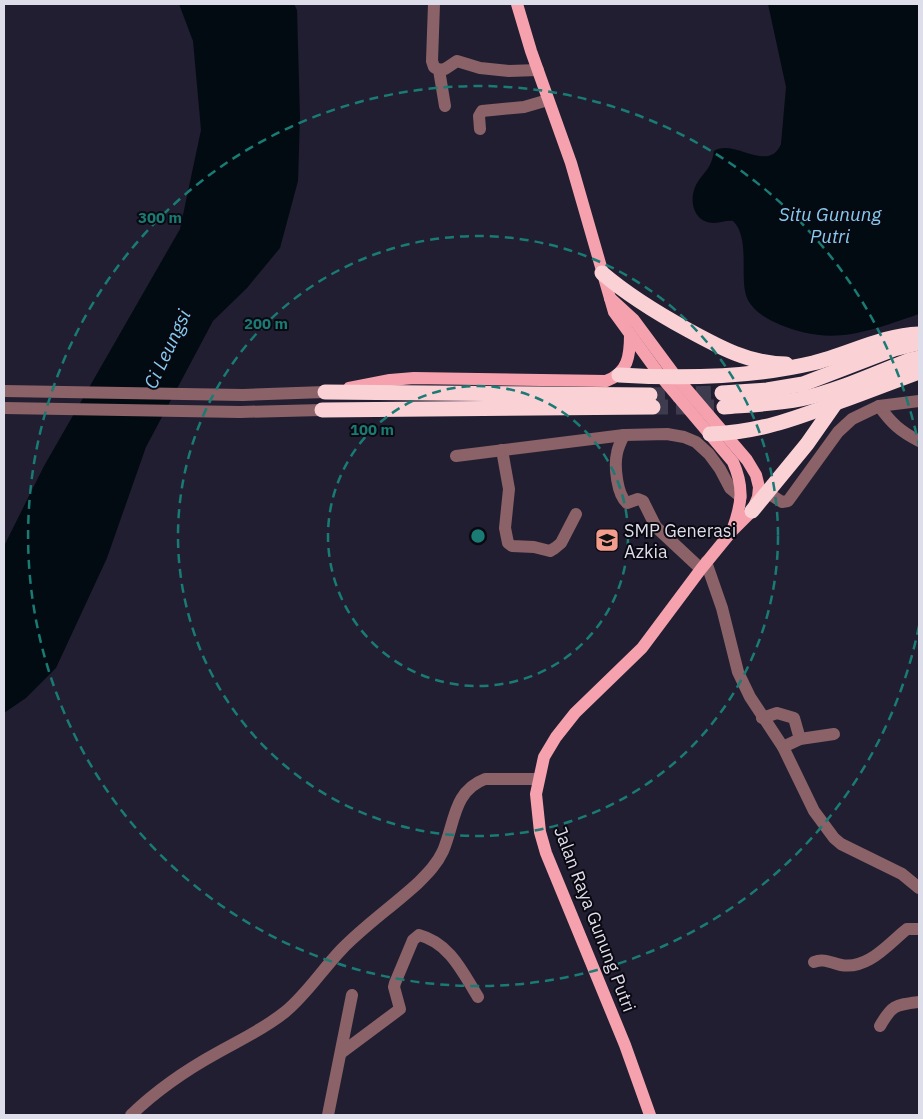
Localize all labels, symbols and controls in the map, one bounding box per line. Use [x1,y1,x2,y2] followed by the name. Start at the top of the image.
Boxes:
[779,202,882,248] water label: Situ Gunung Putri
[138,208,182,227] text: 300 m
[138,305,196,392] water label: Ci Leungsi
[244,314,288,333] text: 200 m
[350,420,394,439] text: 100 m
[624,519,736,563] place label: SMP Generasi Azkia
[469,527,487,545] centre of rings
[594,527,620,553] school or university icon: SMP Generasi Azkia
[549,823,641,1015] street label: Jalan Raya Gunung Putri

